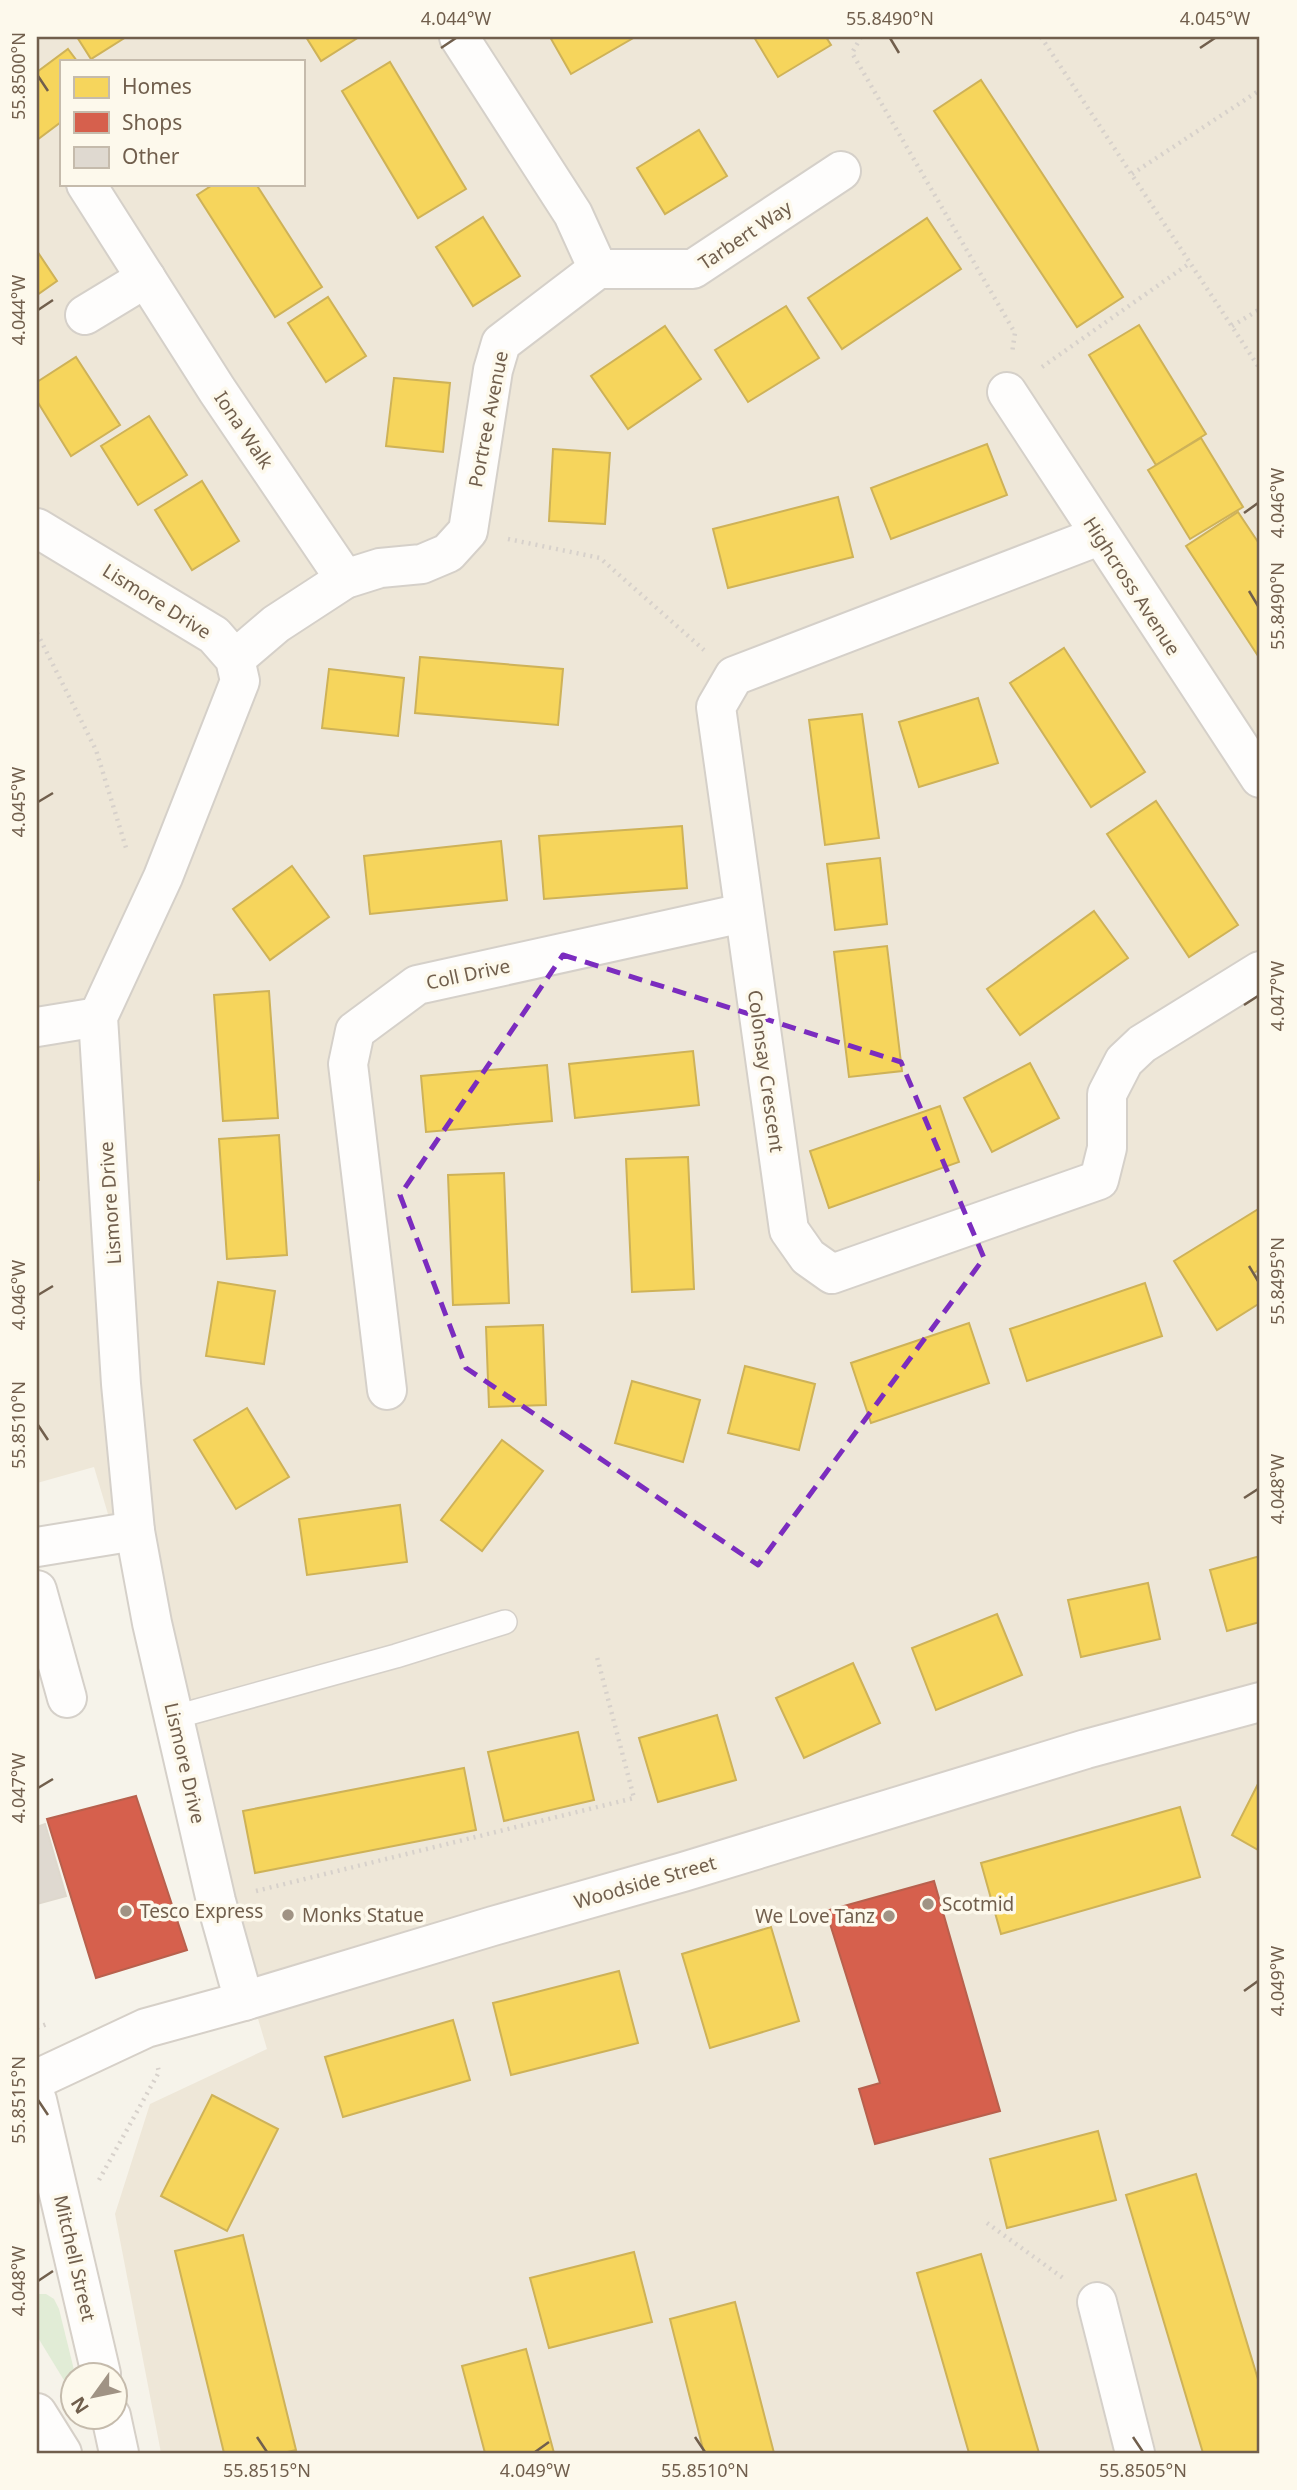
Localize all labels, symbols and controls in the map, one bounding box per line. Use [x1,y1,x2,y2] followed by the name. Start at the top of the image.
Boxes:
[421,6,491,30] text: 4.044°W
[846,6,934,30] text: 55.8490°N
[1180,6,1250,30] text: 4.045°W
[6,32,30,120] text: 55.8500°N
[60,60,304,186] legend
[122,72,192,100] text: Homes
[122,108,182,136] text: Shops
[122,142,180,170] text: Other
[693,194,797,276] street label: Tarbert Way
[6,275,30,345] text: 4.044°W
[462,349,514,489] street label: Portree Avenue
[209,386,279,474] street label: Iona Walk
[1265,468,1289,538] text: 4.046°W
[1077,512,1187,660] street label: Highcross Avenue
[98,557,216,645] street label: Lismore Drive
[1265,562,1289,650] text: 55.8490°N
[6,767,30,837] text: 4.045°W
[424,952,512,996] street label: Coll Drive
[1265,961,1289,1031] text: 4.047°W
[742,988,790,1154] street label: Colonsay Crescent
[93,1141,127,1265] street label: Lismore Drive
[1265,1237,1289,1325] text: 55.8495°N
[6,1260,30,1330] text: 4.046°W
[6,1381,30,1469] text: 55.8510°N
[1265,1454,1289,1524] text: 4.048°W
[158,1700,212,1826] street label: Lismore Drive
[6,1753,30,1823] text: 4.047°W
[571,1849,719,1915] street label: Woodside Street
[942,1891,1014,1917] place label: Scotmid
[920,1896,936,1912] marker: Scotmid
[140,1898,263,1924] place label: Tesco Express
[302,1902,424,1928] place label: Monks Statue
[118,1903,134,1919] marker: Tesco Express
[755,1903,875,1929] place label: We Love Tanz
[280,1907,296,1923] marker: Monks Statue
[881,1908,897,1924] marker: We Love Tanz
[1265,1946,1289,2016] text: 4.049°W
[6,2056,30,2144] text: 55.8515°N
[48,2193,102,2324] street label: Mitchell Street
[6,2246,30,2316] text: 4.048°W
[60,2360,130,2430] north arrow
[65,2392,95,2419] text: N
[223,2458,311,2482] text: 55.8515°N
[500,2458,570,2482] text: 4.049°W
[661,2458,749,2482] text: 55.8510°N
[1099,2458,1187,2482] text: 55.8505°N

